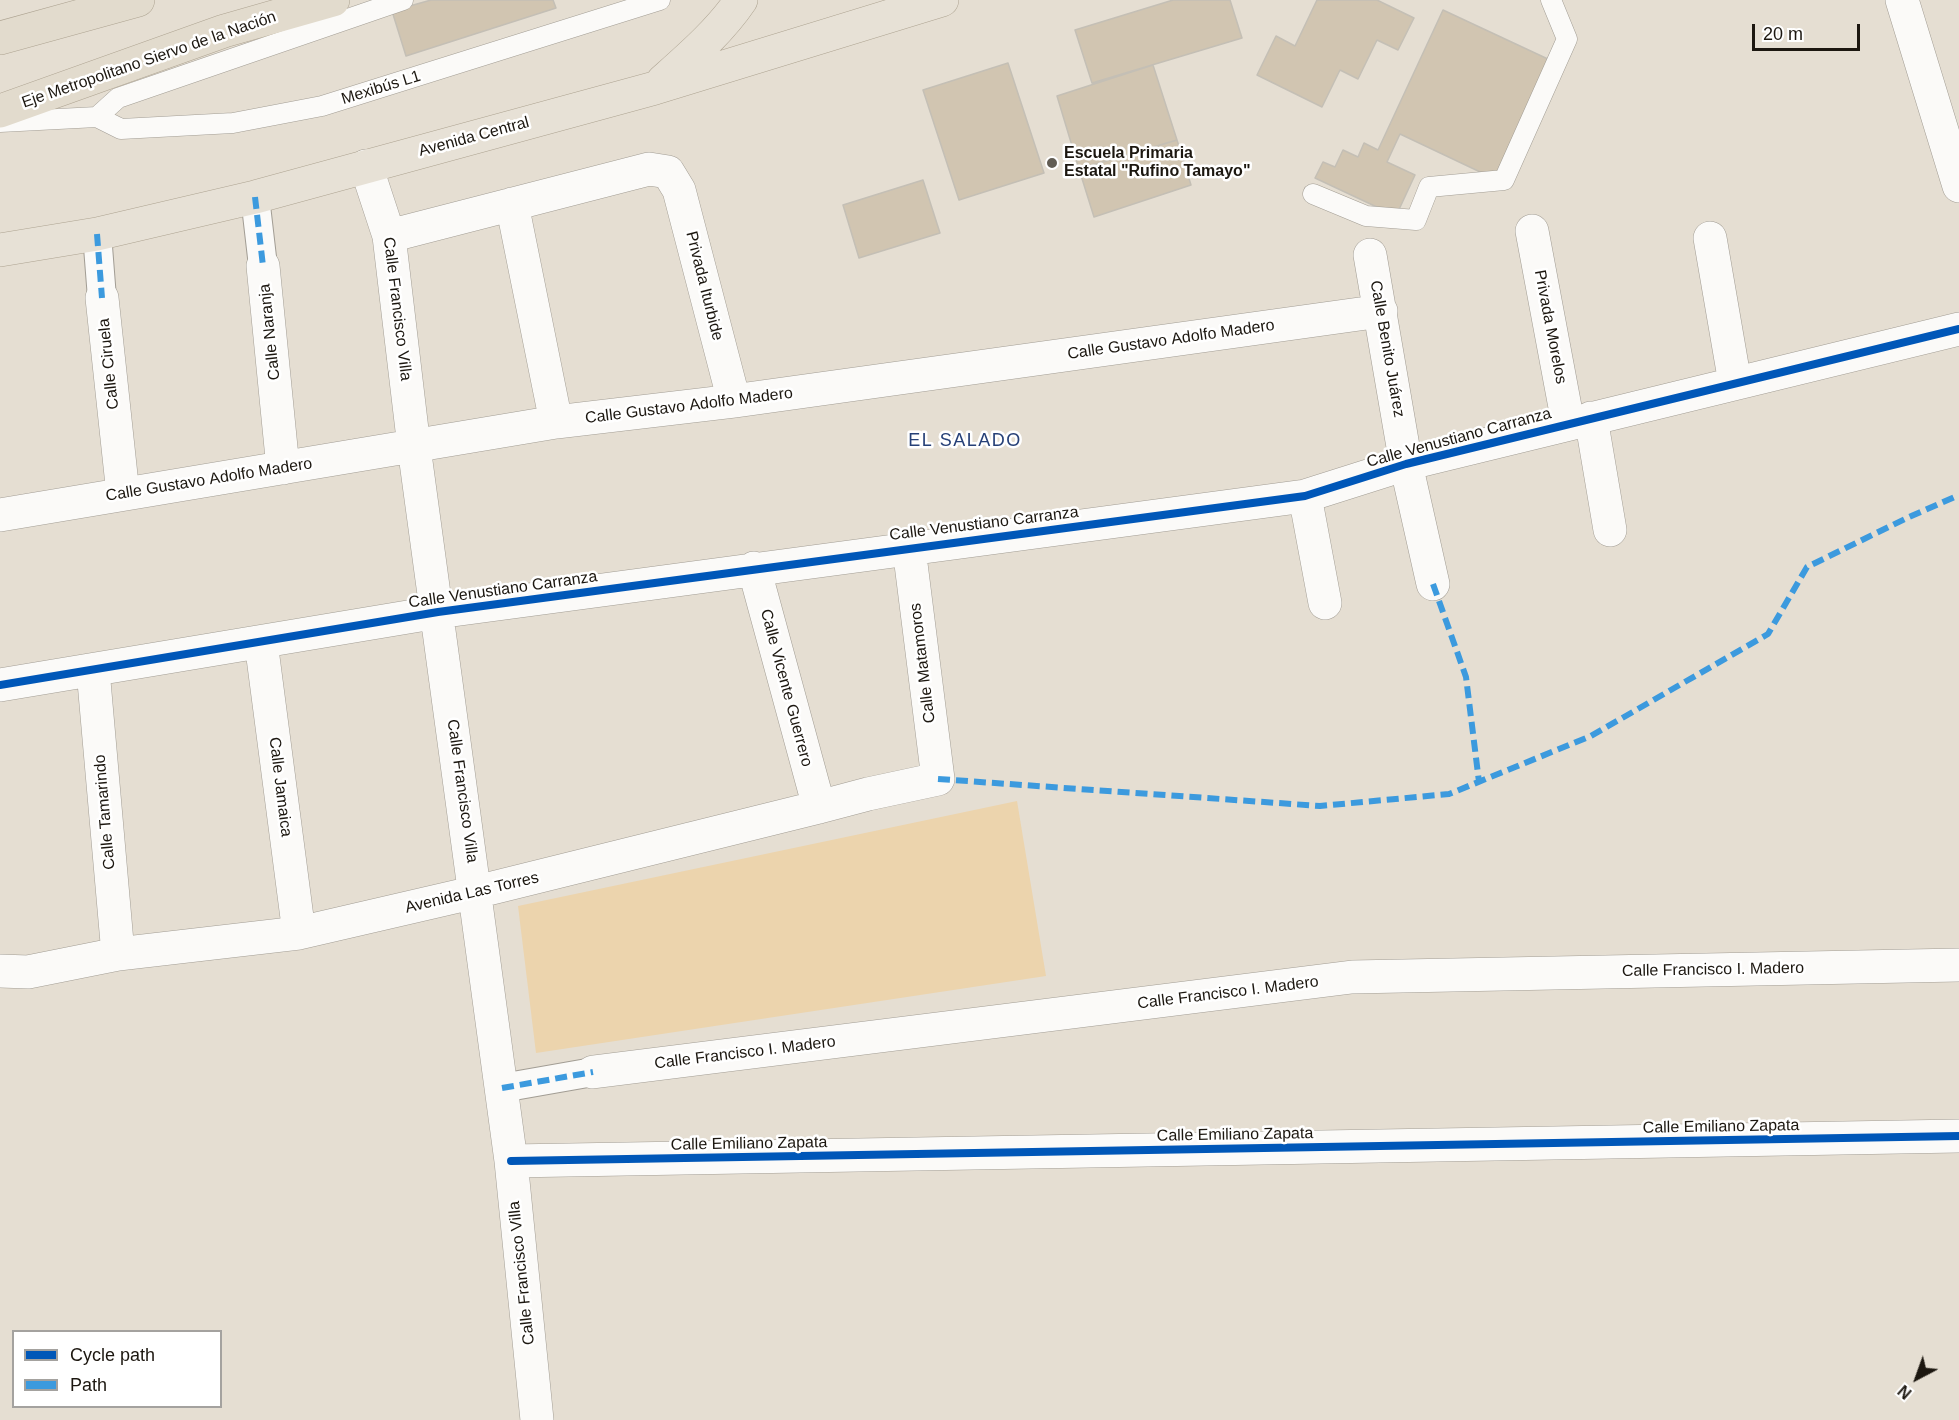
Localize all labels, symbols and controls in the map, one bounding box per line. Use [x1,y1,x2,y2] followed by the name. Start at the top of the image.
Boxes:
[19,7,279,113] street label: Eje Metropolitano Siervo de la Nación
[1755,12,1863,50] scale bar
[1763,24,1803,44] text: 20 m
[339,67,423,109] street label: Mexibús L1
[417,113,531,161] street label: Avenida Central
[1064,144,1250,182] place label: Escuela Primaria Estatal "Rufino Tamayo"
[1045,156,1059,170] marker: Escuela Primaria Estatal "Rufino Tamayo"
[681,229,727,343] street label: Privada Iturbide
[379,236,415,382] street label: Calle Francisco Villa
[1530,268,1570,386] street label: Privada Morelos
[1365,279,1409,419] street label: Calle Benito Juárez
[255,283,285,381] street label: Calle Naranja
[1066,316,1276,364] street label: Calle Gustavo Adolfo Madero
[95,317,123,411] street label: Calle Ciruela
[584,384,794,428] street label: Calle Gustavo Adolfo Madero
[1365,404,1553,472] street label: Calle Venustiano Carranza
[908,430,1022,452] district label: EL SALADO
[104,454,314,506] street label: Calle Gustavo Adolfo Madero
[888,503,1080,545] street label: Calle Venustiano Carranza
[407,567,599,613] street label: Calle Venustiano Carranza
[906,602,940,724] street label: Calle Matamoros
[756,607,816,769] street label: Calle Vicente Guerrero
[442,718,482,864] street label: Calle Francisco Villa
[264,736,296,838] street label: Calle Jamaica
[90,754,120,870] street label: Calle Tamarindo
[403,868,541,918] street label: Avenida Las Torres
[1622,959,1804,981] street label: Calle Francisco I. Madero
[1136,972,1320,1014] street label: Calle Francisco I. Madero
[653,1032,837,1074] street label: Calle Francisco I. Madero
[1643,1116,1799,1138] street label: Calle Emiliano Zapata
[1157,1124,1313,1146] street label: Calle Emiliano Zapata
[671,1133,827,1155] street label: Calle Emiliano Zapata
[505,1200,539,1346] street label: Calle Francisco Villa
[12,1330,222,1408] legend
[70,1345,155,1365] text: Cycle path
[1887,1348,1947,1408] north arrow
[70,1375,107,1395] text: Path
[1895,1382,1915,1402] text: N

